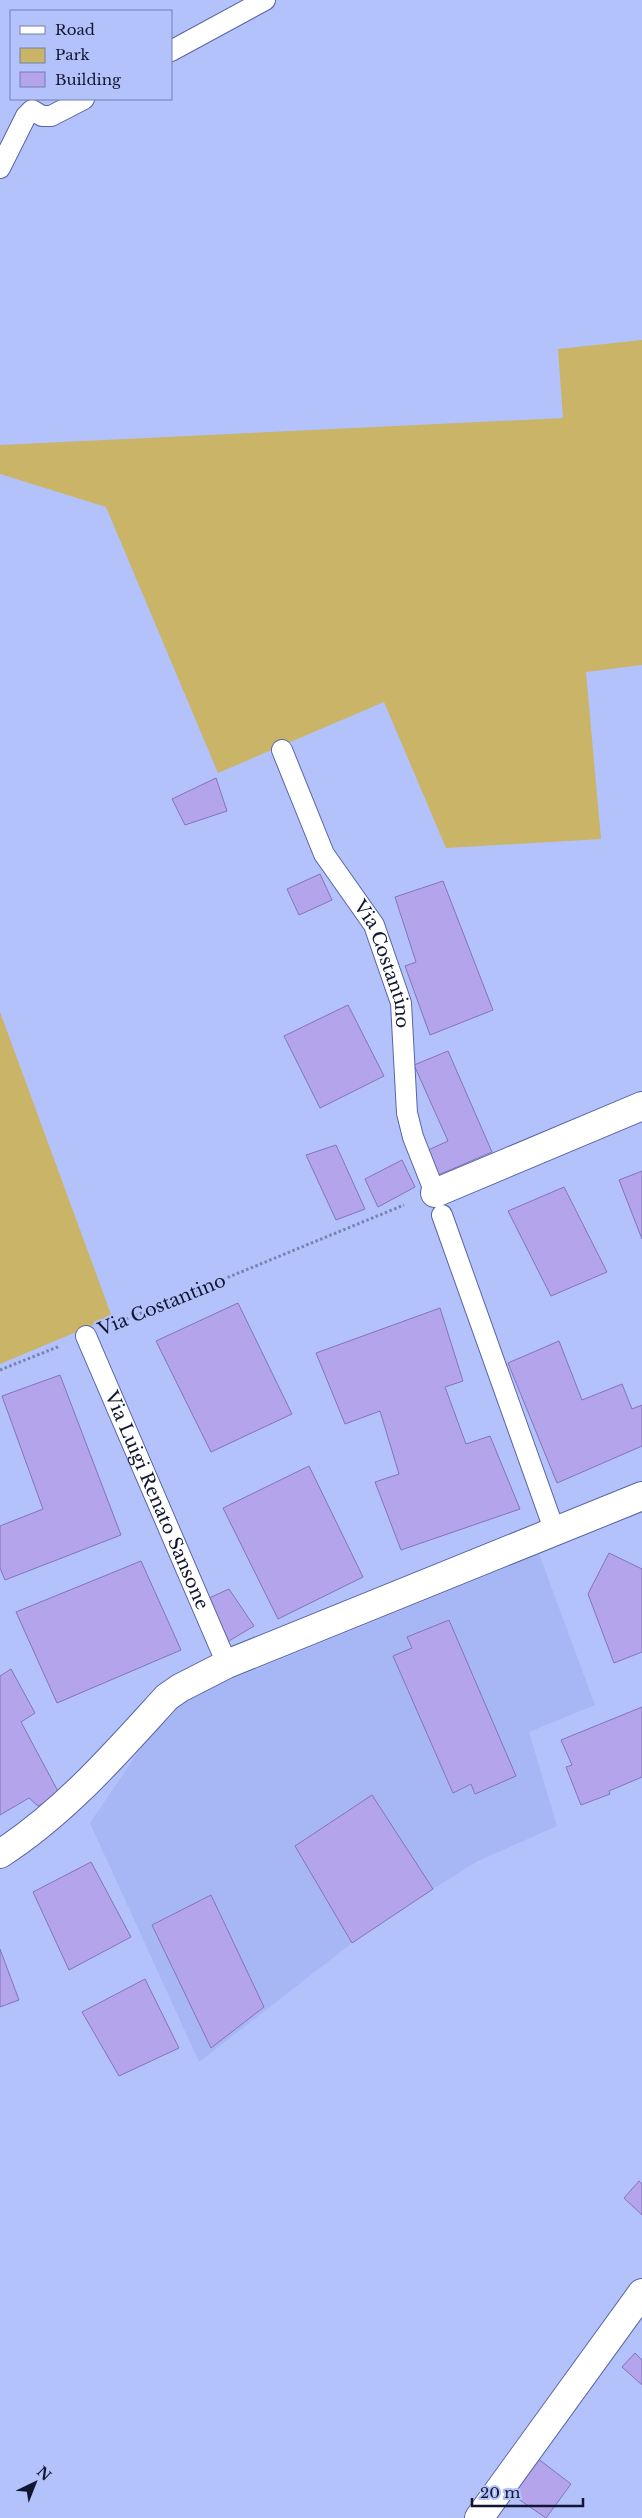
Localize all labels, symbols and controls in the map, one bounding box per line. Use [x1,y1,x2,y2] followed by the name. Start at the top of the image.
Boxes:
[10,10,172,100] legend
[55,20,95,39] text: Road
[55,45,91,64] text: Park
[55,70,122,89] text: Building
[348,895,413,1029] street label: Via Costantino
[94,1269,229,1341] street label: Via Costantino
[100,1387,213,1613] street label: Via Luigi Renato Sansone
[10,2458,60,2508] north arrow
[33,2462,55,2485] text: N
[472,2476,583,2508] scale bar
[480,2483,520,2502] text: 20 m

